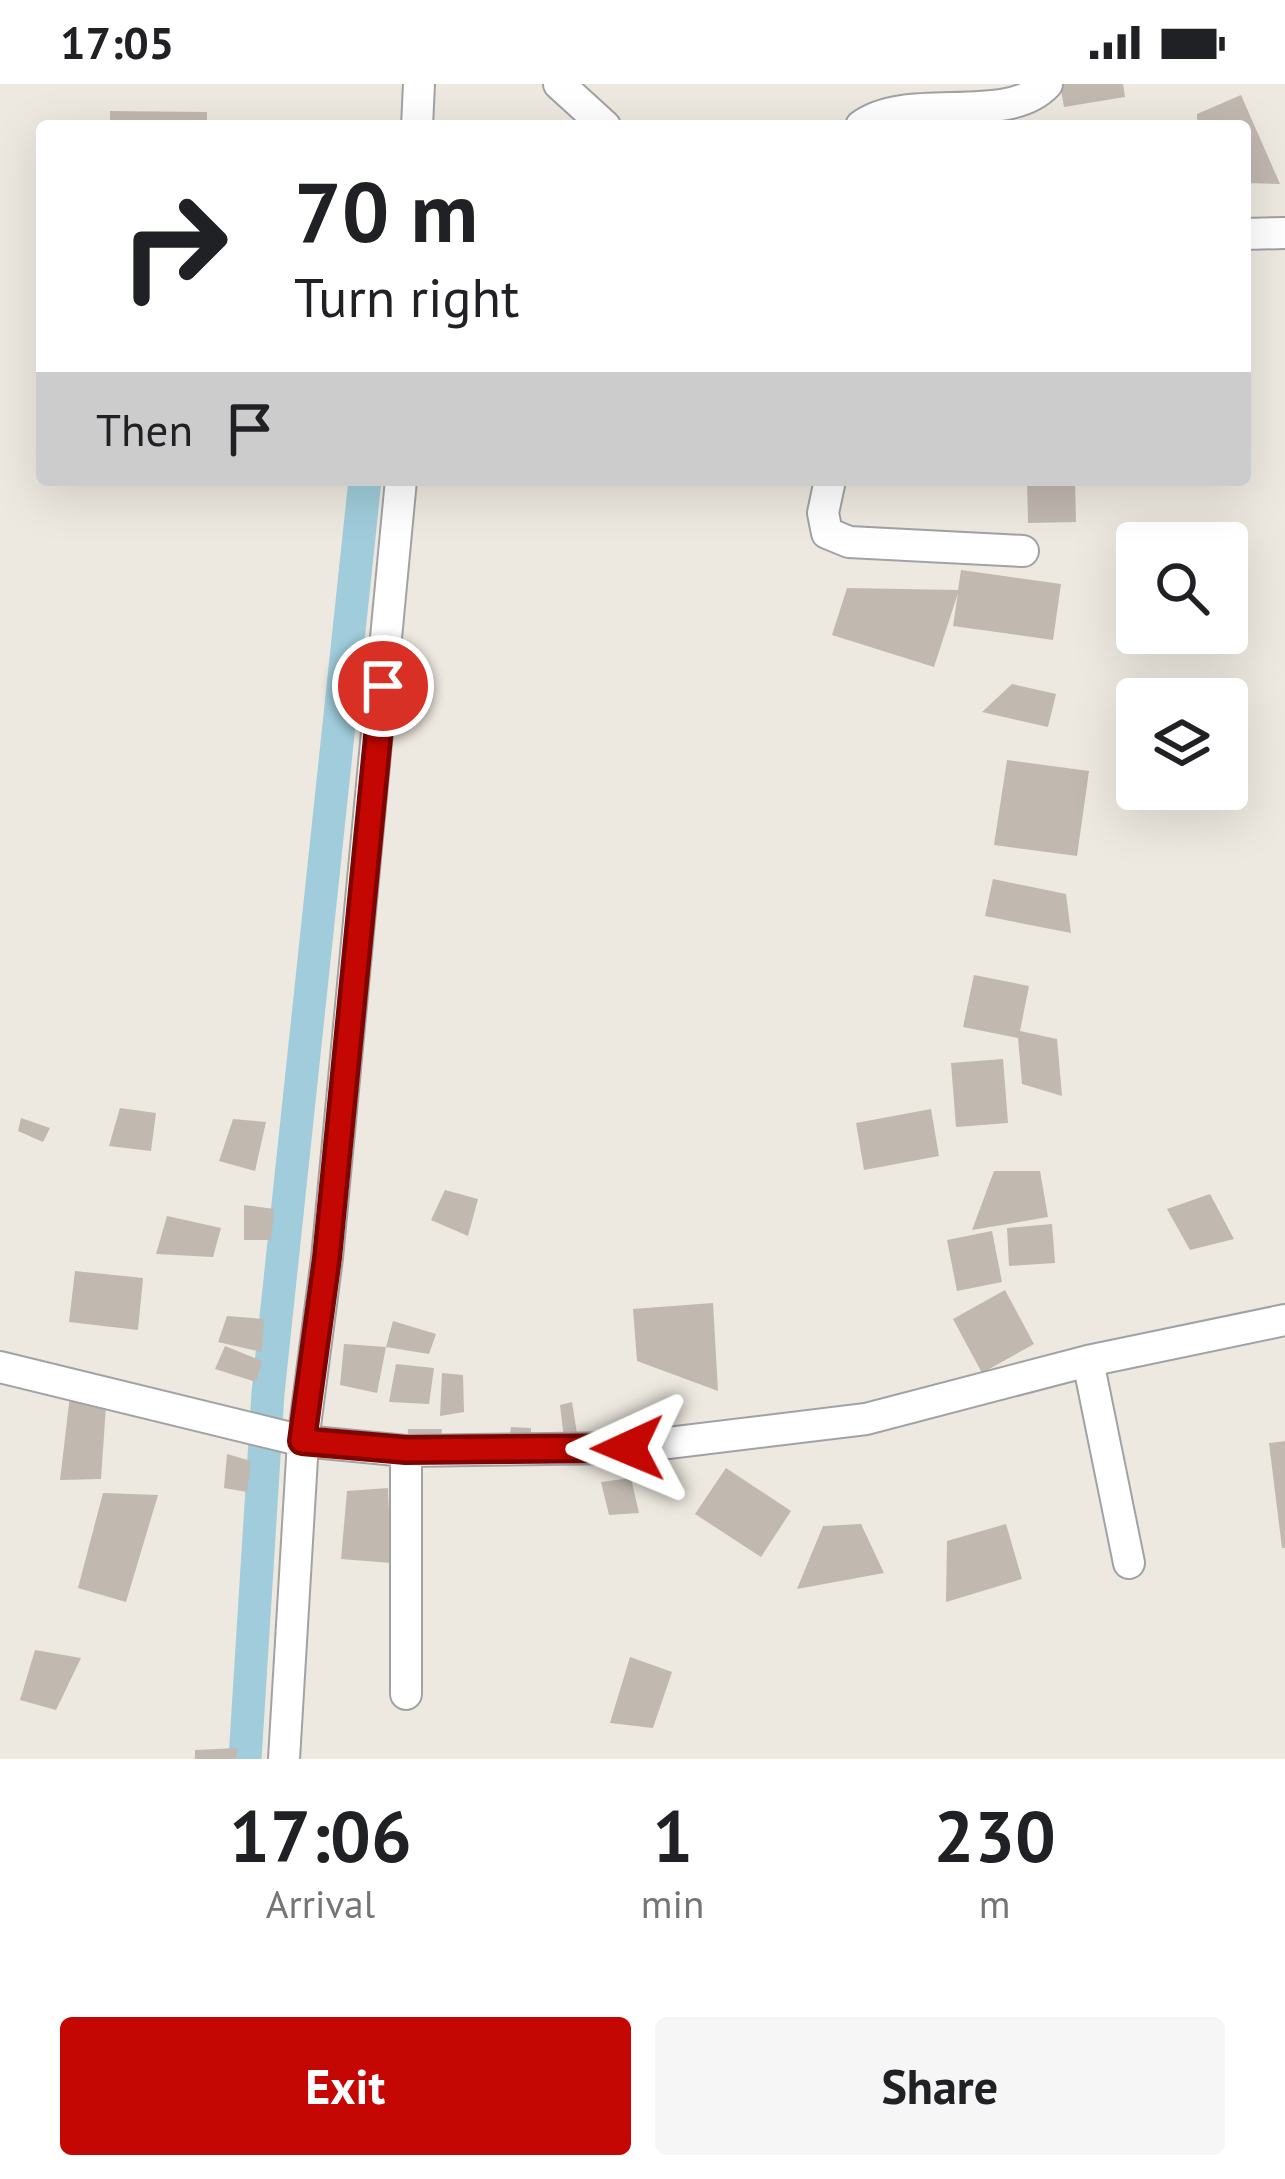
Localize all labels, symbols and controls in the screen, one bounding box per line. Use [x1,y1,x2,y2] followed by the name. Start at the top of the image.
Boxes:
[60,13,174,71] text: 17:05
[294,156,478,265] text: 70 m
[96,168,252,324] icon: right
[294,262,519,332] text: Turn right
[217,396,283,462] icon: arrive
[96,400,193,458] text: Then
[1116,522,1248,810] map controls
[1116,522,1248,654] button: search
[332,635,434,737] pin
[350,653,416,719] icon: arrive
[1116,678,1248,810] button: layers
[565,1385,691,1511] position arrow
[229,1789,412,1882] text: 17:06
[652,1789,693,1882] text: 1
[933,1789,1056,1882] text: 230
[266,1878,375,1929] text: Arrival
[641,1878,704,1929] text: min
[979,1878,1010,1929] text: m
[60,2017,631,2155] button: Exit
[655,2017,1225,2155] button: Share

